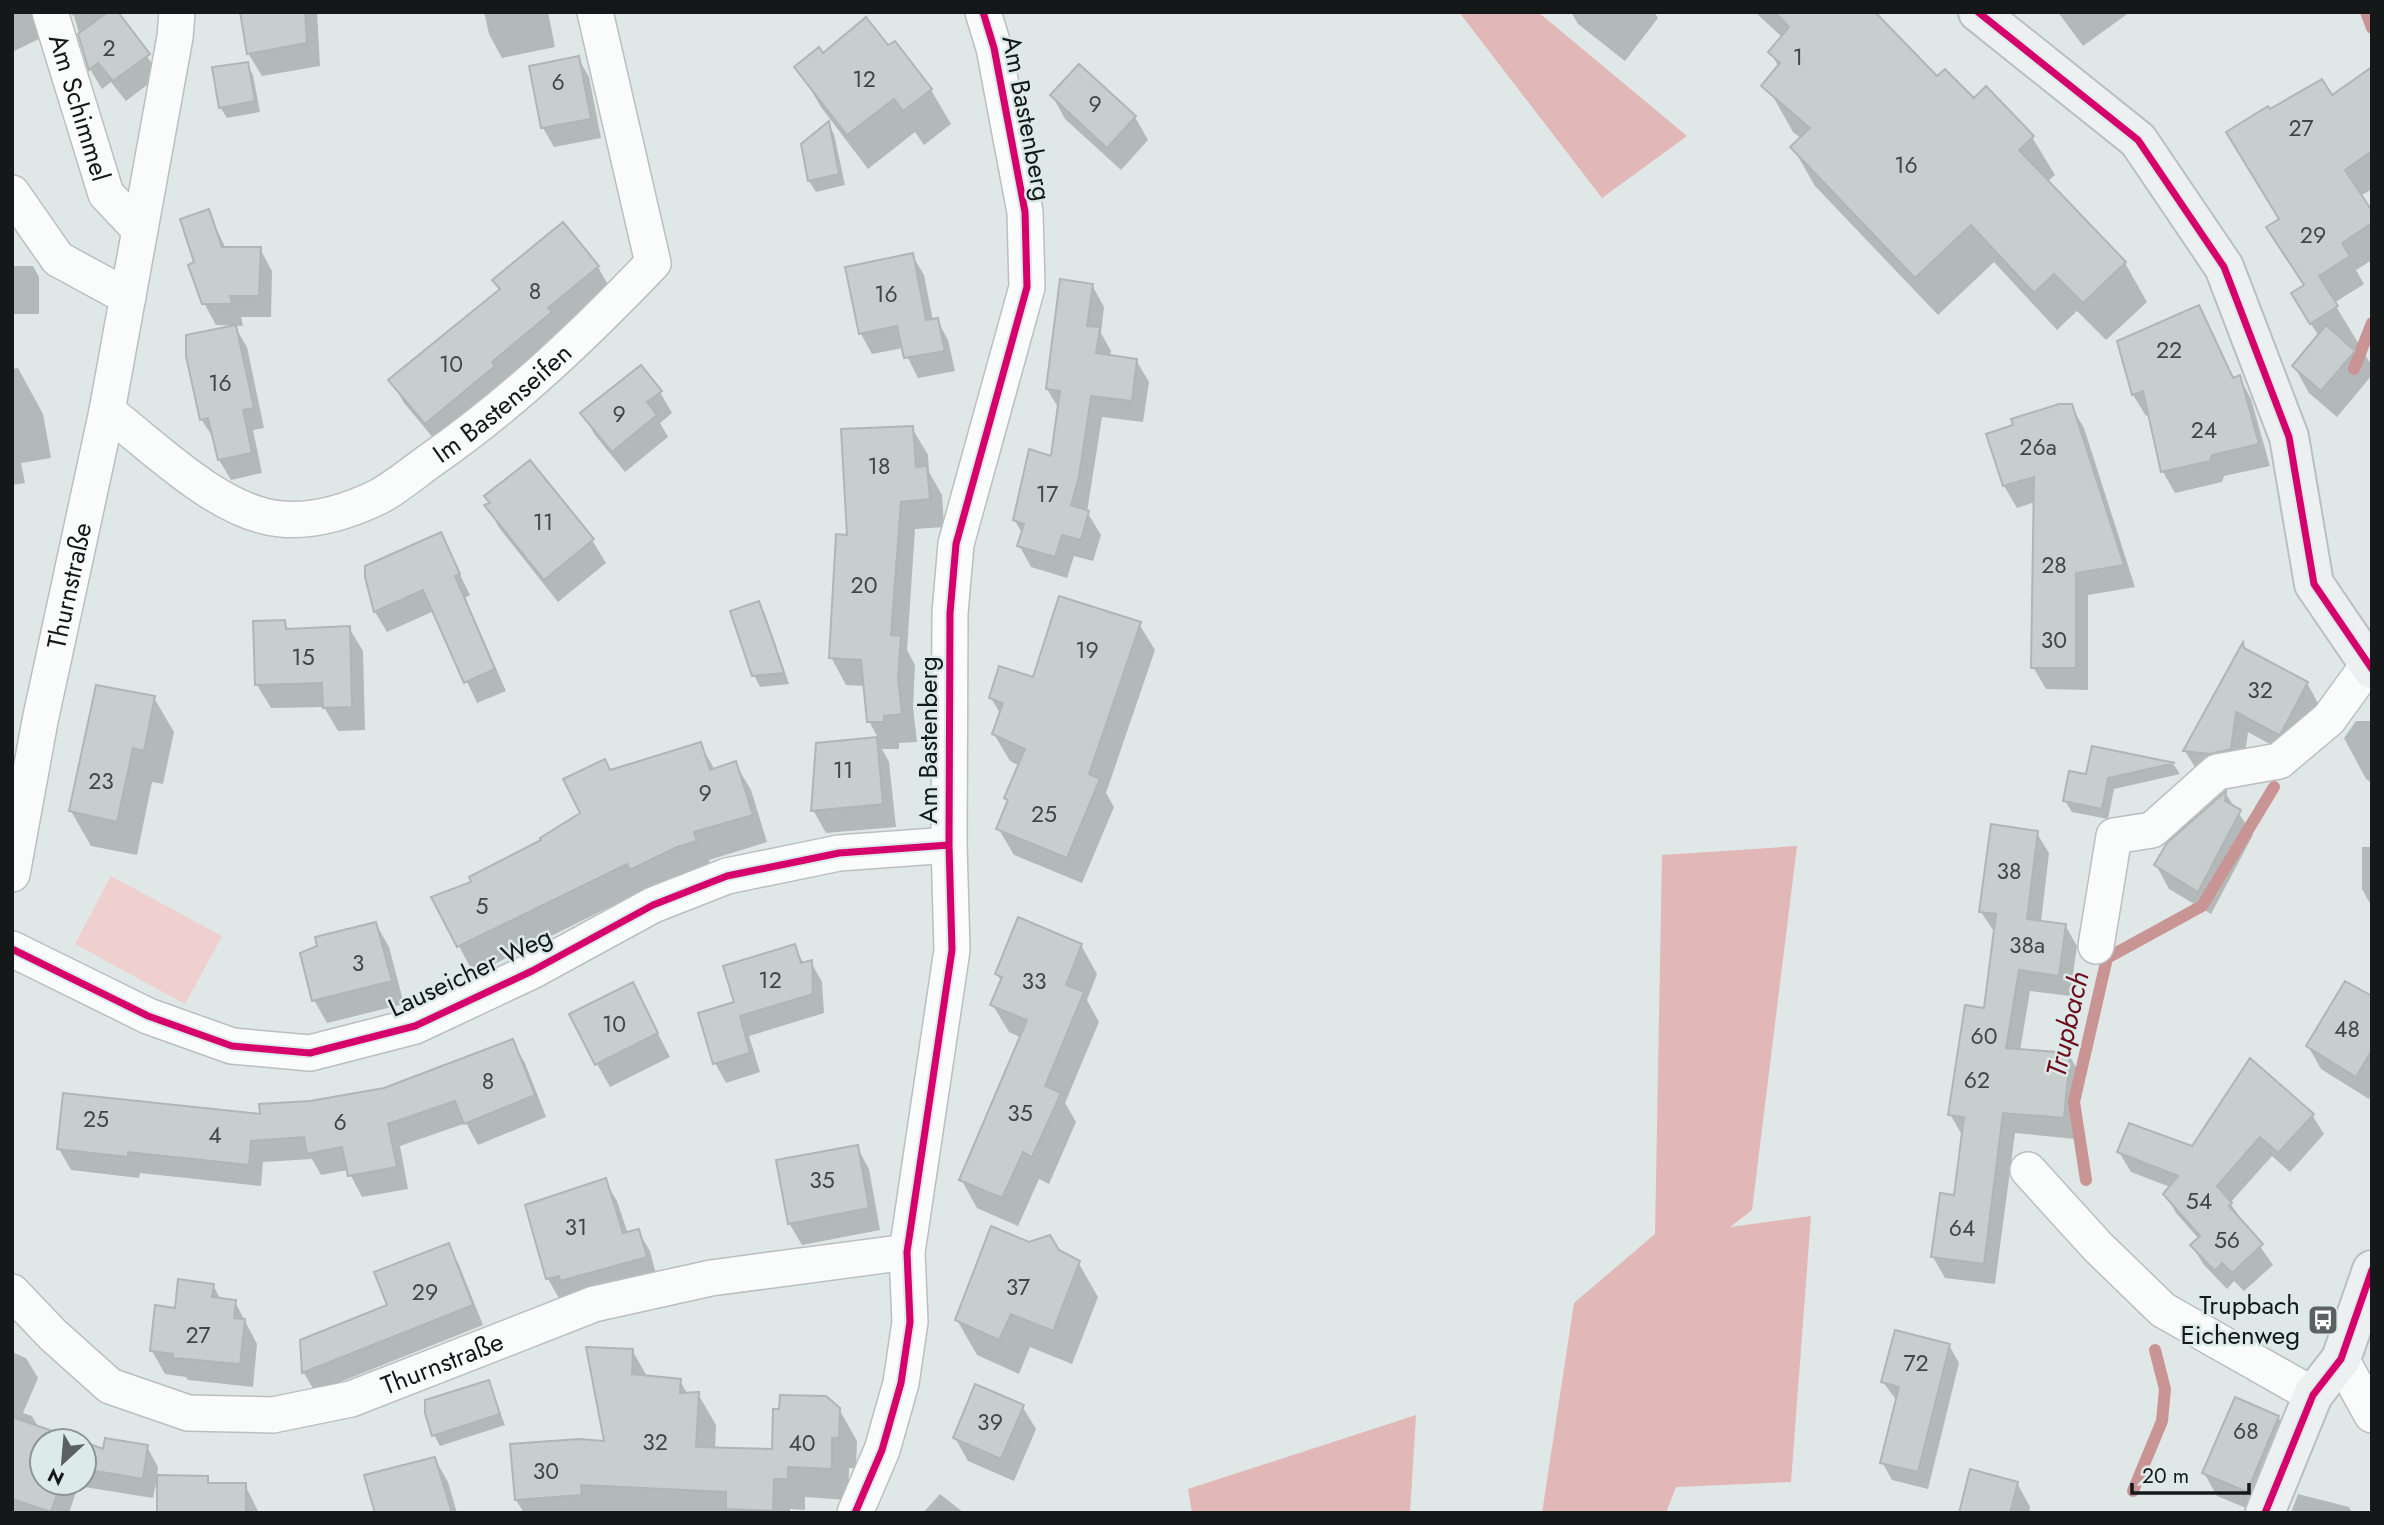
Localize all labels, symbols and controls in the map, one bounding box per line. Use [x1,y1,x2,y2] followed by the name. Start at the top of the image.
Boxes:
[39,29,120,186] street label: Am Schimmel
[102,31,116,65] house number: 2
[992,32,1062,204] street label: Am Bastenberg
[1793,40,1803,74] house number: 1
[852,62,876,96] house number: 12
[551,65,565,99] house number: 6
[1088,87,1102,121] house number: 9
[2288,111,2314,145] house number: 27
[1894,148,1918,182] house number: 16
[2300,218,2326,252] house number: 29
[529,274,541,308] house number: 8
[874,277,898,311] house number: 16
[2156,333,2182,367] house number: 22
[425,334,580,472] street label: Im Bastenseifen
[439,347,463,381] house number: 10
[208,366,232,400] house number: 16
[612,397,626,431] house number: 9
[2191,413,2217,447] house number: 24
[2019,430,2057,464] house number: 26a
[868,449,890,483] house number: 18
[1036,477,1058,511] house number: 17
[533,505,553,539] house number: 11
[37,519,101,652] street label: Thurnstraße
[2041,548,2067,582] house number: 28
[851,568,877,602] house number: 20
[2041,623,2067,657] house number: 30
[1075,633,1099,667] house number: 19
[291,640,315,674] house number: 15
[909,656,947,824] street label: Am Bastenberg
[2247,673,2273,707] house number: 32
[833,753,853,787] house number: 11
[88,764,114,798] house number: 23
[698,776,712,810] house number: 9
[1031,797,1057,831] house number: 25
[1996,854,2022,888] house number: 38
[476,889,489,923] house number: 5
[382,917,558,1027] street label: Lauseicher Weg
[2009,928,2045,962] house number: 38a
[352,946,364,980] house number: 3
[758,963,782,997] house number: 12
[1021,964,1047,998] house number: 33
[2035,967,2100,1081] water label: Trupbach
[602,1007,626,1041] house number: 10
[2334,1012,2360,1046] house number: 48
[1970,1019,1998,1053] house number: 60
[1964,1063,1990,1097] house number: 62
[482,1064,494,1098] house number: 8
[1007,1096,1033,1130] house number: 35
[83,1102,109,1136] house number: 25
[333,1105,347,1139] house number: 6
[208,1118,222,1152] house number: 4
[809,1163,835,1197] house number: 35
[2186,1184,2212,1218] house number: 54
[565,1210,587,1244] house number: 31
[1949,1211,1975,1245] house number: 64
[2214,1223,2240,1257] house number: 56
[1006,1270,1030,1304] house number: 37
[412,1275,438,1309] house number: 29
[2180,1286,2300,1354] place label: Trupbach Eichenweg
[2306,1303,2340,1337] bus stop icon: Trupbach Eichenweg
[185,1318,211,1352] house number: 27
[376,1322,509,1404] street label: Thurnstraße
[1903,1346,1929,1380] house number: 72
[977,1405,1003,1439] house number: 39
[2233,1414,2259,1448] house number: 68
[642,1425,668,1459] house number: 32
[788,1426,816,1460] house number: 40
[28,1427,98,1497] north arrow
[2132,1452,2249,1496] scale bar
[533,1454,559,1488] house number: 30
[43,1461,68,1492] text: N
[2142,1461,2189,1491] text: 20 m

